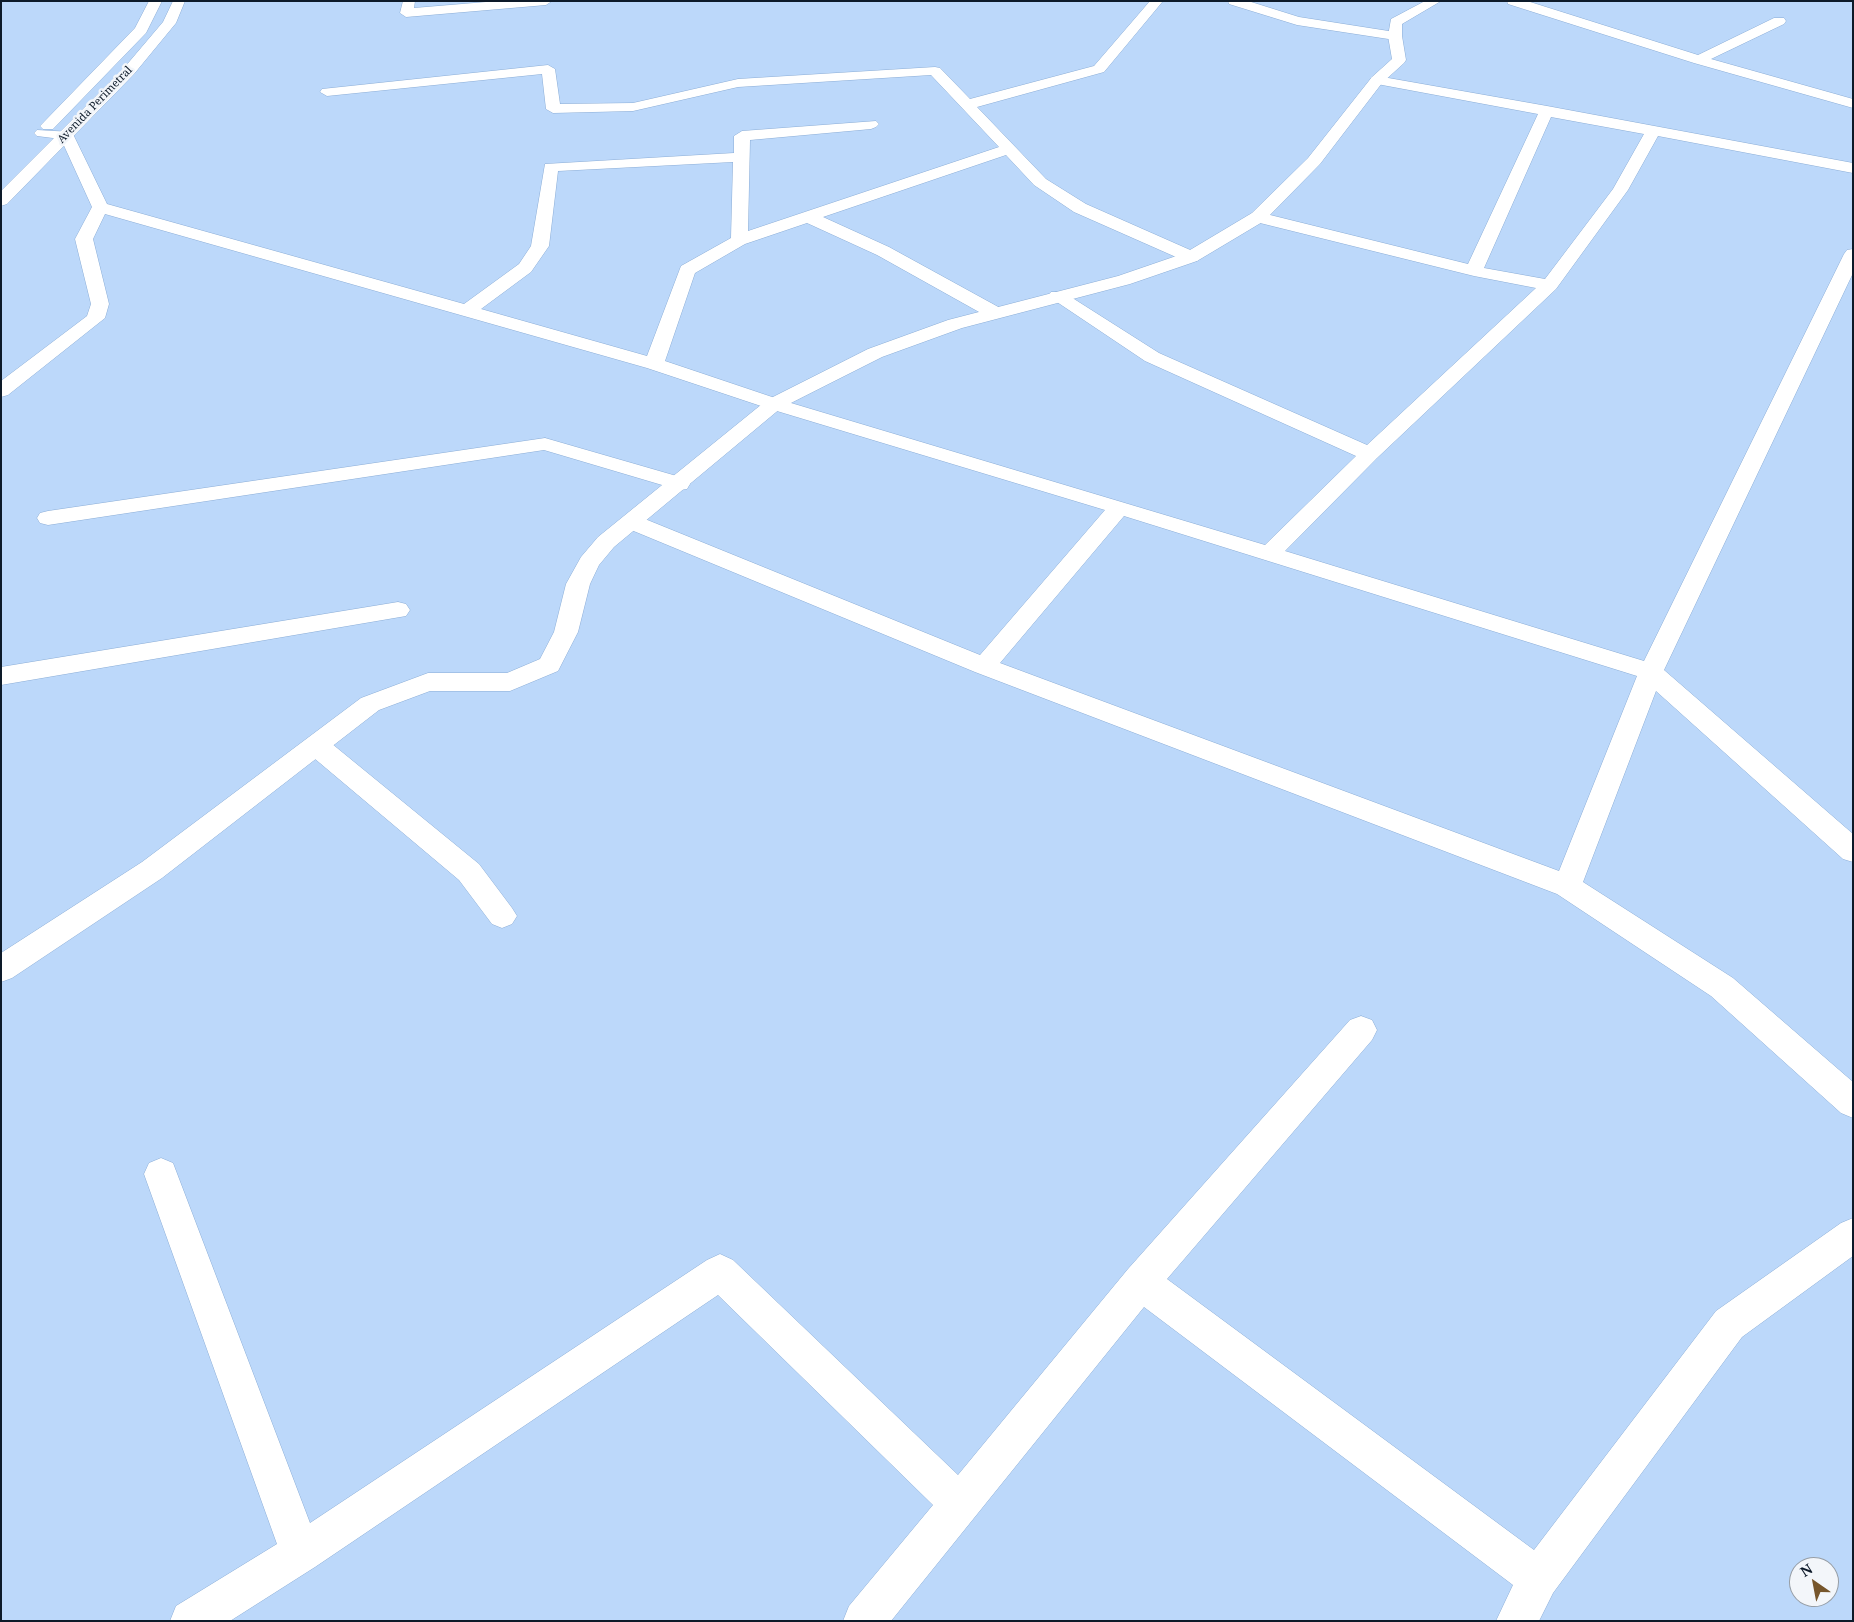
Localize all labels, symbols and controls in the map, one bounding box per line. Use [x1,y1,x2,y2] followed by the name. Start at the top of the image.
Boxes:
[55,64,135,146] street label: Avenida Perimetral
[1789,1557,1839,1607] north arrow
[1796,1559,1816,1581] text: N

